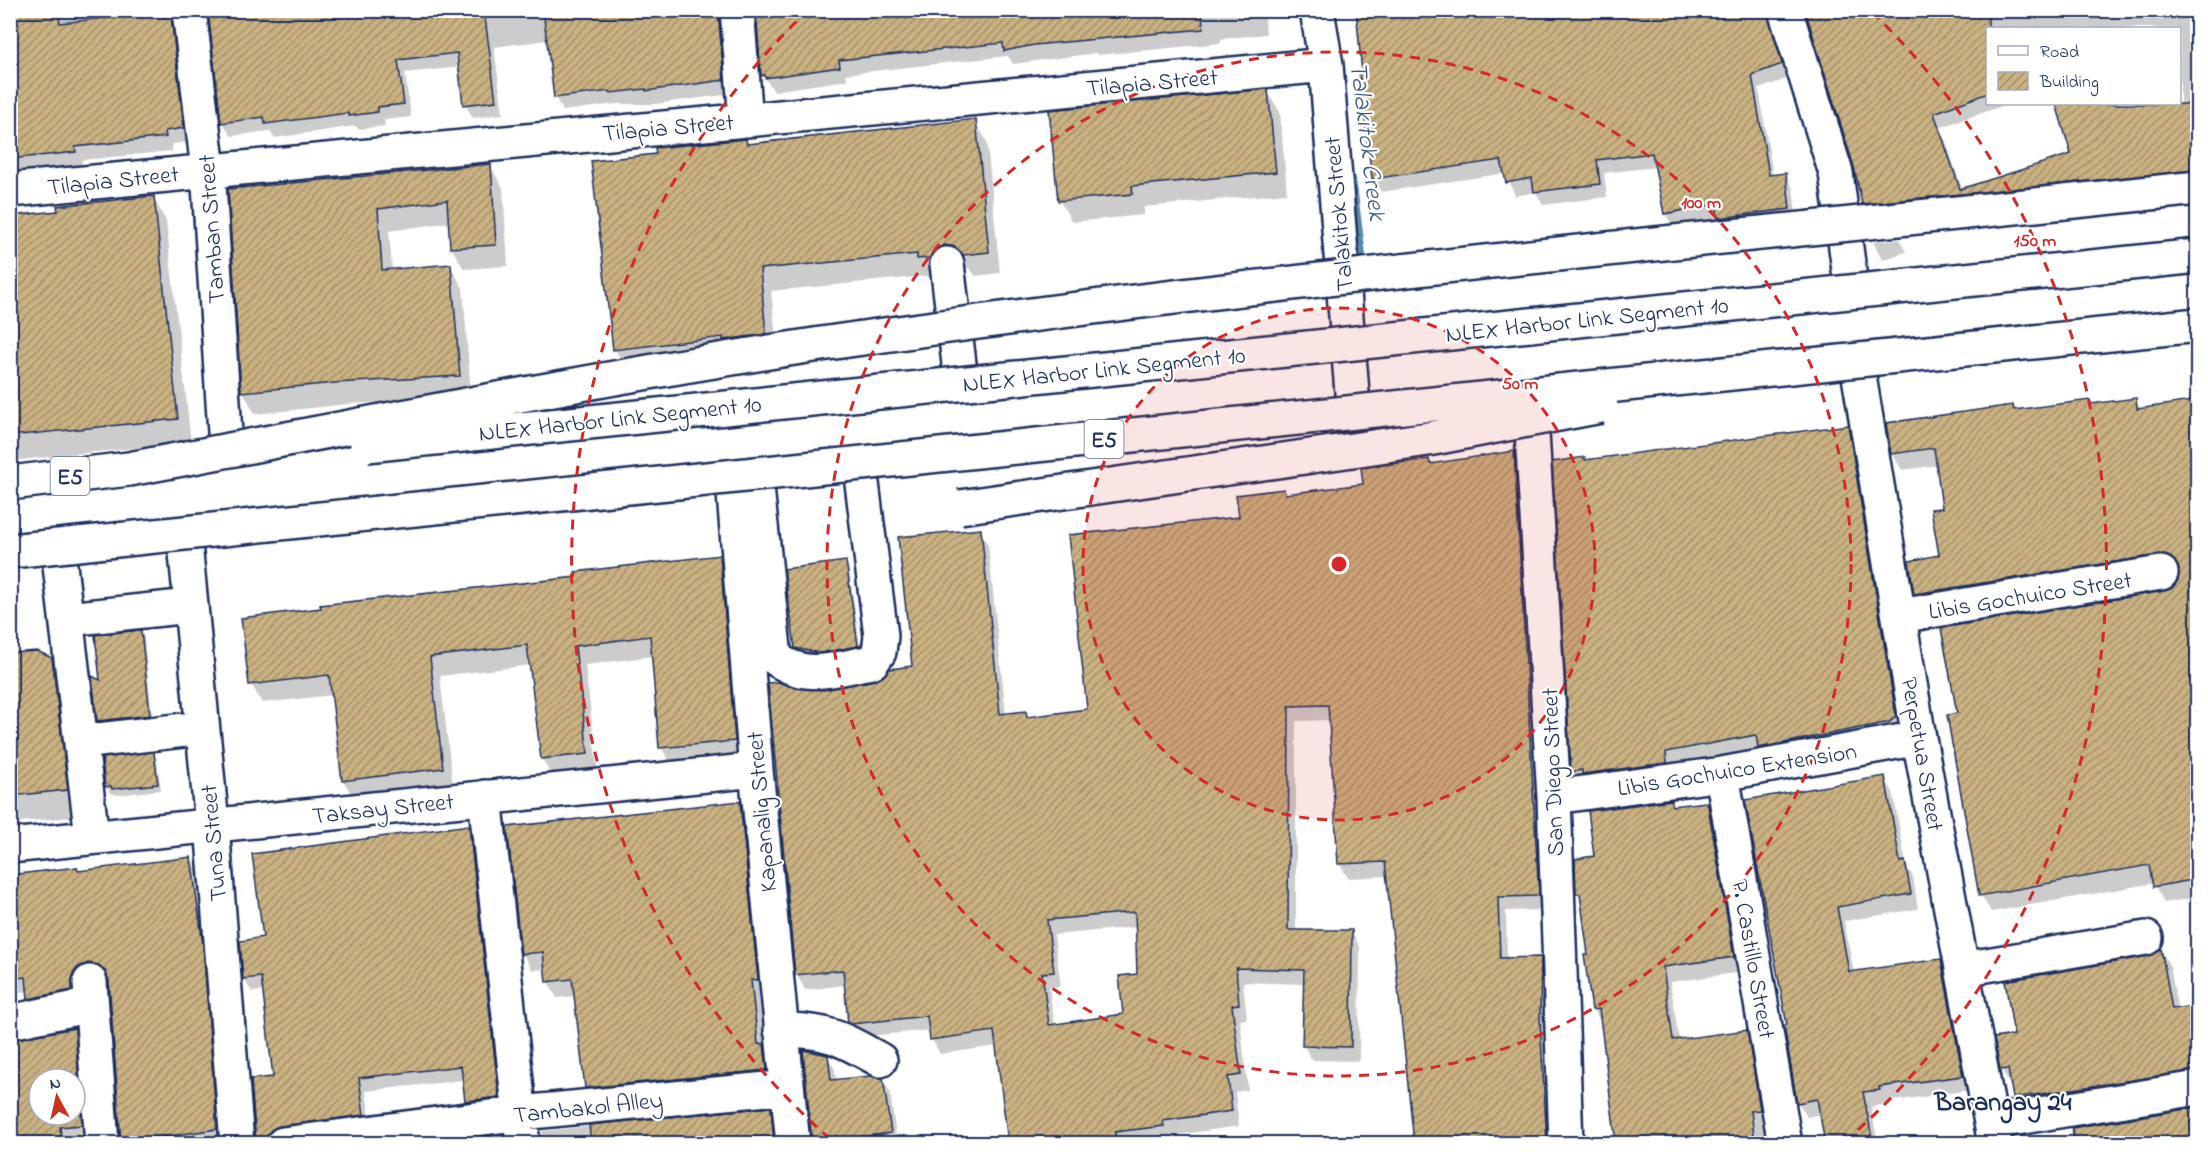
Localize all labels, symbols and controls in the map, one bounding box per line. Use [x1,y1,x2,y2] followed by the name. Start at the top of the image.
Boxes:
[1986,27,2181,105] legend
[2040,40,2079,66] text: Road
[1337,60,1395,225] water label: Talakitok Creek
[1085,61,1219,108] street label: Tilapia Street
[2039,70,2099,97] text: Building
[601,106,735,153] street label: Tilapia Street
[1316,135,1365,293] street label: Talakitok Street
[191,153,236,305] street label: Tamban Street
[46,158,181,207] street label: Tilapia Street
[1681,191,1721,217] text: 100 m
[2014,229,2056,255] text: 150 m
[1444,289,1730,354] street label: NLEX Harbor Link Segment 10
[961,339,1247,404] street label: NLEX Harbor Link Segment 10
[1502,372,1538,398] text: 50 m
[477,388,763,453] street label: NLEX Harbor Link Segment 10
[1084,420,1124,458] road number: E5
[50,457,90,495] road number: E5
[1329,554,1349,574] centre of rings
[1926,564,2135,631] street label: Libis Gochuico Street
[1890,675,1951,834] street label: Perpetua Street
[1534,687,1575,857] street label: San Diego Street
[739,730,788,894] street label: Kapanalig Street
[1615,735,1860,808] street label: Libis Gochuico Extension
[193,783,238,903] street label: Tuna Street
[311,786,456,836] street label: Taksay Street
[1720,877,1783,1042] street label: P. Castillo Street
[27,1067,87,1127] north arrow
[48,1071,62,1097] text: N
[512,1084,665,1136] street label: Tambakol Alley
[1934,1085,2072,1124] district label: Barangay 24

